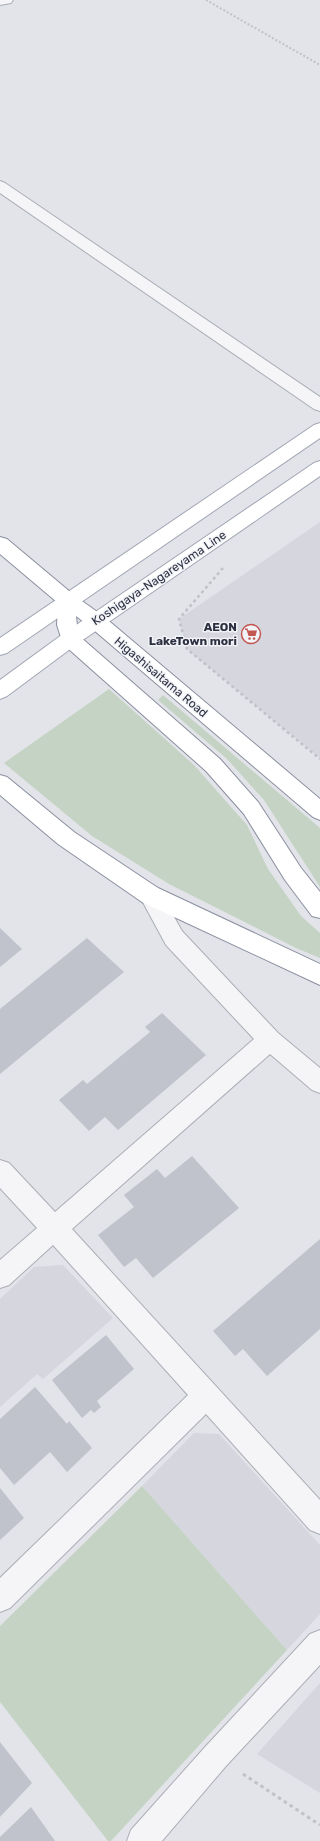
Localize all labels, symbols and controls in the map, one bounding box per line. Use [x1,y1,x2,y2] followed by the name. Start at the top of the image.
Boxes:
[89,528,229,628] street label: Koshigaya-Nagareyama Line
[149,620,237,648] place label: AEON LakeTown mori
[240,623,262,645] supermarket icon: AEON LakeTown mori
[112,634,210,720] street label: Higashisaitama Road

